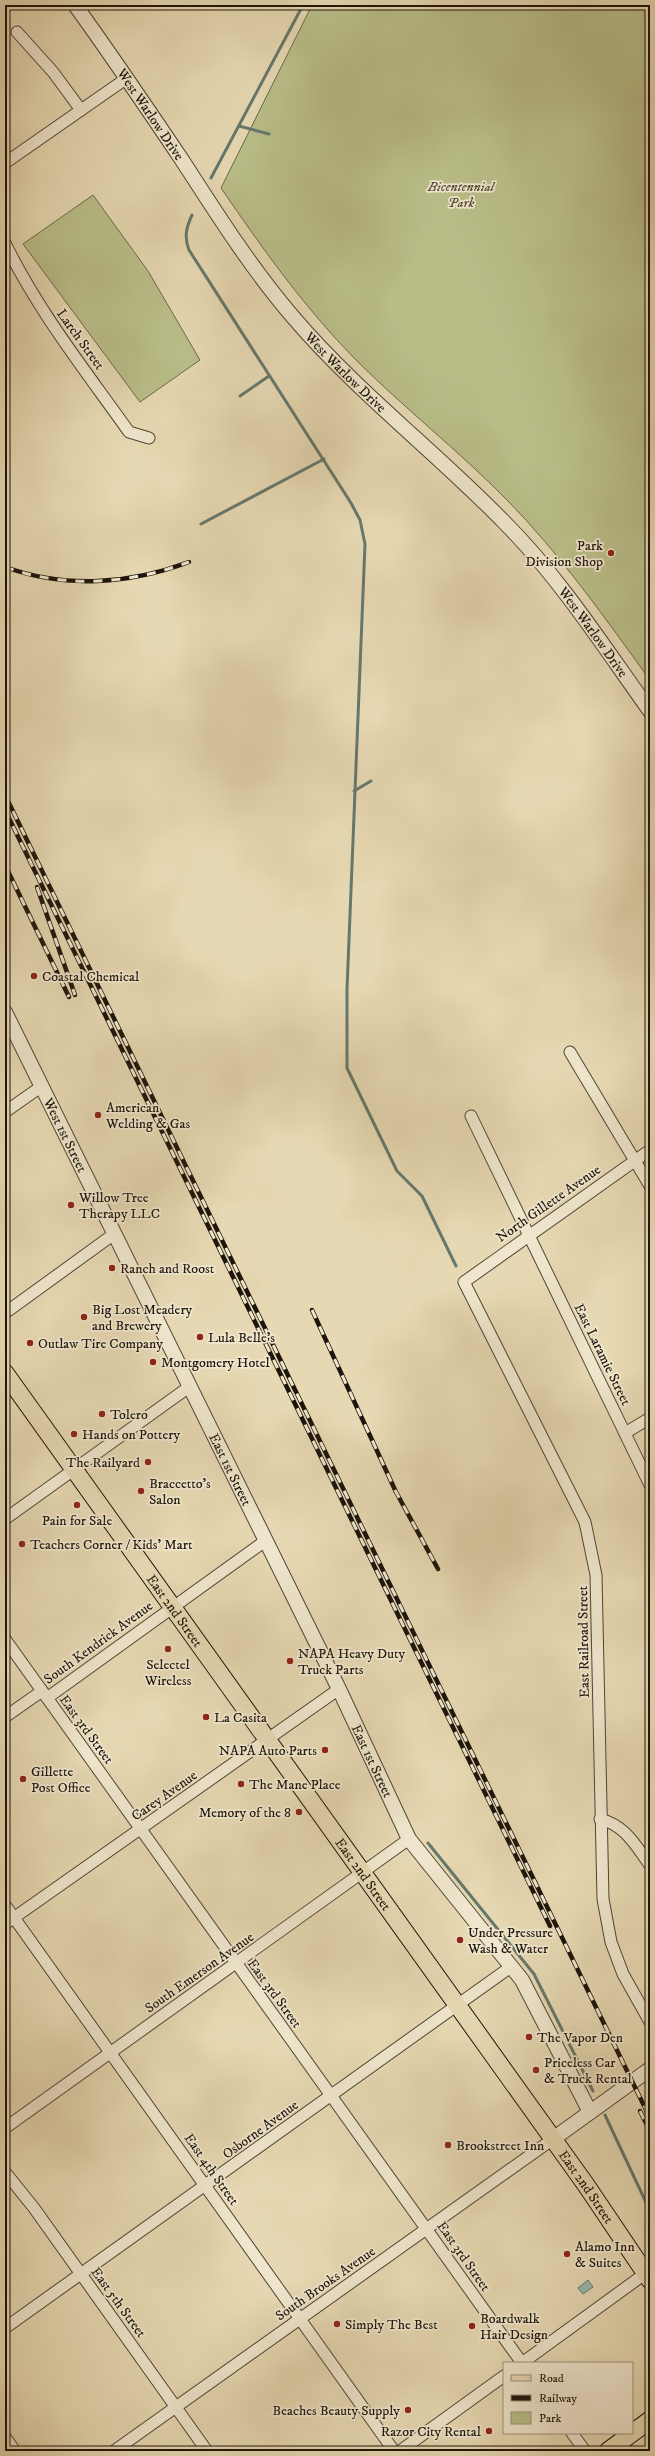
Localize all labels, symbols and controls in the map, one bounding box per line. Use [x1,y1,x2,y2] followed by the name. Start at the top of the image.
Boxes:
[112,64,188,164] street label: West Warlow Drive
[427,178,495,212] park label: Bicentennial Park
[52,306,109,374] street label: Larch Street
[300,328,390,417] street label: West Warlow Drive
[525,537,603,571] place label: Park Division Shop
[606,548,616,558] marker: Park Division Shop
[553,583,632,681] street label: West Warlow Drive
[42,968,140,986] place label: Coastal Chemical
[29,971,39,981] marker: Coastal Chemical
[38,1094,91,1176] street label: West 1st Street
[105,1099,190,1133] place label: American Welding & Gas
[93,1110,103,1120] marker: American Welding & Gas
[493,1161,605,1247] street label: North Gillette Avenue
[78,1189,160,1223] place label: Willow Tree Therapy LLC
[66,1200,76,1210] marker: Willow Tree Therapy LLC
[120,1260,215,1278] place label: Ranch and Roost
[107,1263,117,1273] marker: Ranch and Roost
[570,1300,635,1409] street label: East Laramie Street
[92,1301,193,1335] place label: Big Lost Meadery and Brewery
[79,1312,89,1322] marker: Big Lost Meadery and Brewery
[208,1329,275,1347] place label: Lula Belle's
[195,1332,205,1342] marker: Lula Belle's
[38,1335,163,1353] place label: Outlaw Tire Company
[25,1338,35,1348] marker: Outlaw Tire Company
[161,1354,271,1372] place label: Montgomery Hotel
[148,1357,158,1367] marker: Montgomery Hotel
[110,1406,148,1424] place label: Tolero
[97,1409,107,1419] marker: Tolero
[82,1426,180,1444] place label: Hands on Pottery
[69,1429,79,1439] marker: Hands on Pottery
[204,1431,255,1509] street label: East 1st Street
[66,1454,140,1472] place label: The Railyard
[143,1457,153,1467] marker: The Railyard
[149,1475,211,1509] place label: Braccetto's Salon
[136,1486,146,1496] marker: Braccetto's Salon
[72,1500,82,1510] marker: Pain for Sale
[42,1512,113,1530] place label: Pain for Sale
[30,1536,193,1554] place label: Teachers Corner / Kids' Mart
[17,1539,27,1549] marker: Teachers Corner / Kids' Mart
[142,1571,207,1651] street label: East 2nd Street
[574,1585,594,1698] street label: East Railroad Street
[40,1597,157,1688] street label: South Kendrick Avenue
[163,1644,173,1654] marker: Selectel Wireless
[298,1645,405,1679] place label: NAPA Heavy Duty Truck Parts
[144,1656,192,1690] place label: Selectel Wireless
[285,1656,295,1666] marker: NAPA Heavy Duty Truck Parts
[55,1691,118,1768] street label: East 3rd Street
[214,1709,267,1727] place label: La Casita
[201,1712,211,1722] marker: La Casita
[347,1722,397,1801] street label: East 1st Street
[219,1742,317,1760] place label: NAPA Auto Parts
[320,1745,330,1755] marker: NAPA Auto Parts
[31,1763,91,1797] place label: Gillette Post Office
[128,1766,201,1825] street label: Carey Avenue
[18,1774,28,1784] marker: Gillette Post Office
[249,1776,341,1794] place label: The Mane Place
[236,1779,246,1789] marker: The Mane Place
[199,1804,291,1822] place label: Memory of the 8
[294,1807,304,1817] marker: Memory of the 8
[330,1835,395,1915] street label: East 2nd Street
[467,1924,553,1958] place label: Under Pressure Wash & Water
[141,1928,258,2017] street label: South Emerson Avenue
[455,1935,465,1945] marker: Under Pressure Wash & Water
[243,1955,306,2032] street label: East 3rd Street
[537,2029,624,2047] place label: The Vapor Den
[524,2032,534,2042] marker: The Vapor Den
[544,2054,633,2088] place label: Priceless Car & Truck Rental
[531,2065,541,2075] marker: Priceless Car & Truck Rental
[219,2096,302,2163] street label: Osborne Avenue
[180,2130,243,2210] street label: East 4th Street
[456,2137,545,2155] place label: Brookstreet Inn
[443,2140,453,2150] marker: Brookstreet Inn
[554,2147,618,2228] street label: East 2nd Street
[432,2218,494,2296] street label: East 3rd Street
[575,2238,635,2272] place label: Alamo Inn & Suites
[272,2242,379,2325] street label: South Brooks Avenue
[562,2249,572,2259] marker: Alamo Inn & Suites
[87,2264,150,2342] street label: East 5th Street
[480,2310,549,2344] place label: Boardwalk Hair Design
[345,2316,438,2334] place label: Simply The Best
[332,2319,342,2329] marker: Simply The Best
[467,2321,477,2331] marker: Boardwalk Hair Design
[503,2362,633,2434] legend
[539,2371,564,2386] text: Road
[539,2391,577,2406] text: Railway
[272,2402,400,2420] place label: Beaches Beauty Supply
[403,2405,413,2415] marker: Beaches Beauty Supply
[539,2411,561,2426] text: Park
[381,2423,482,2441] place label: Razor City Rental
[484,2426,494,2436] marker: Razor City Rental

